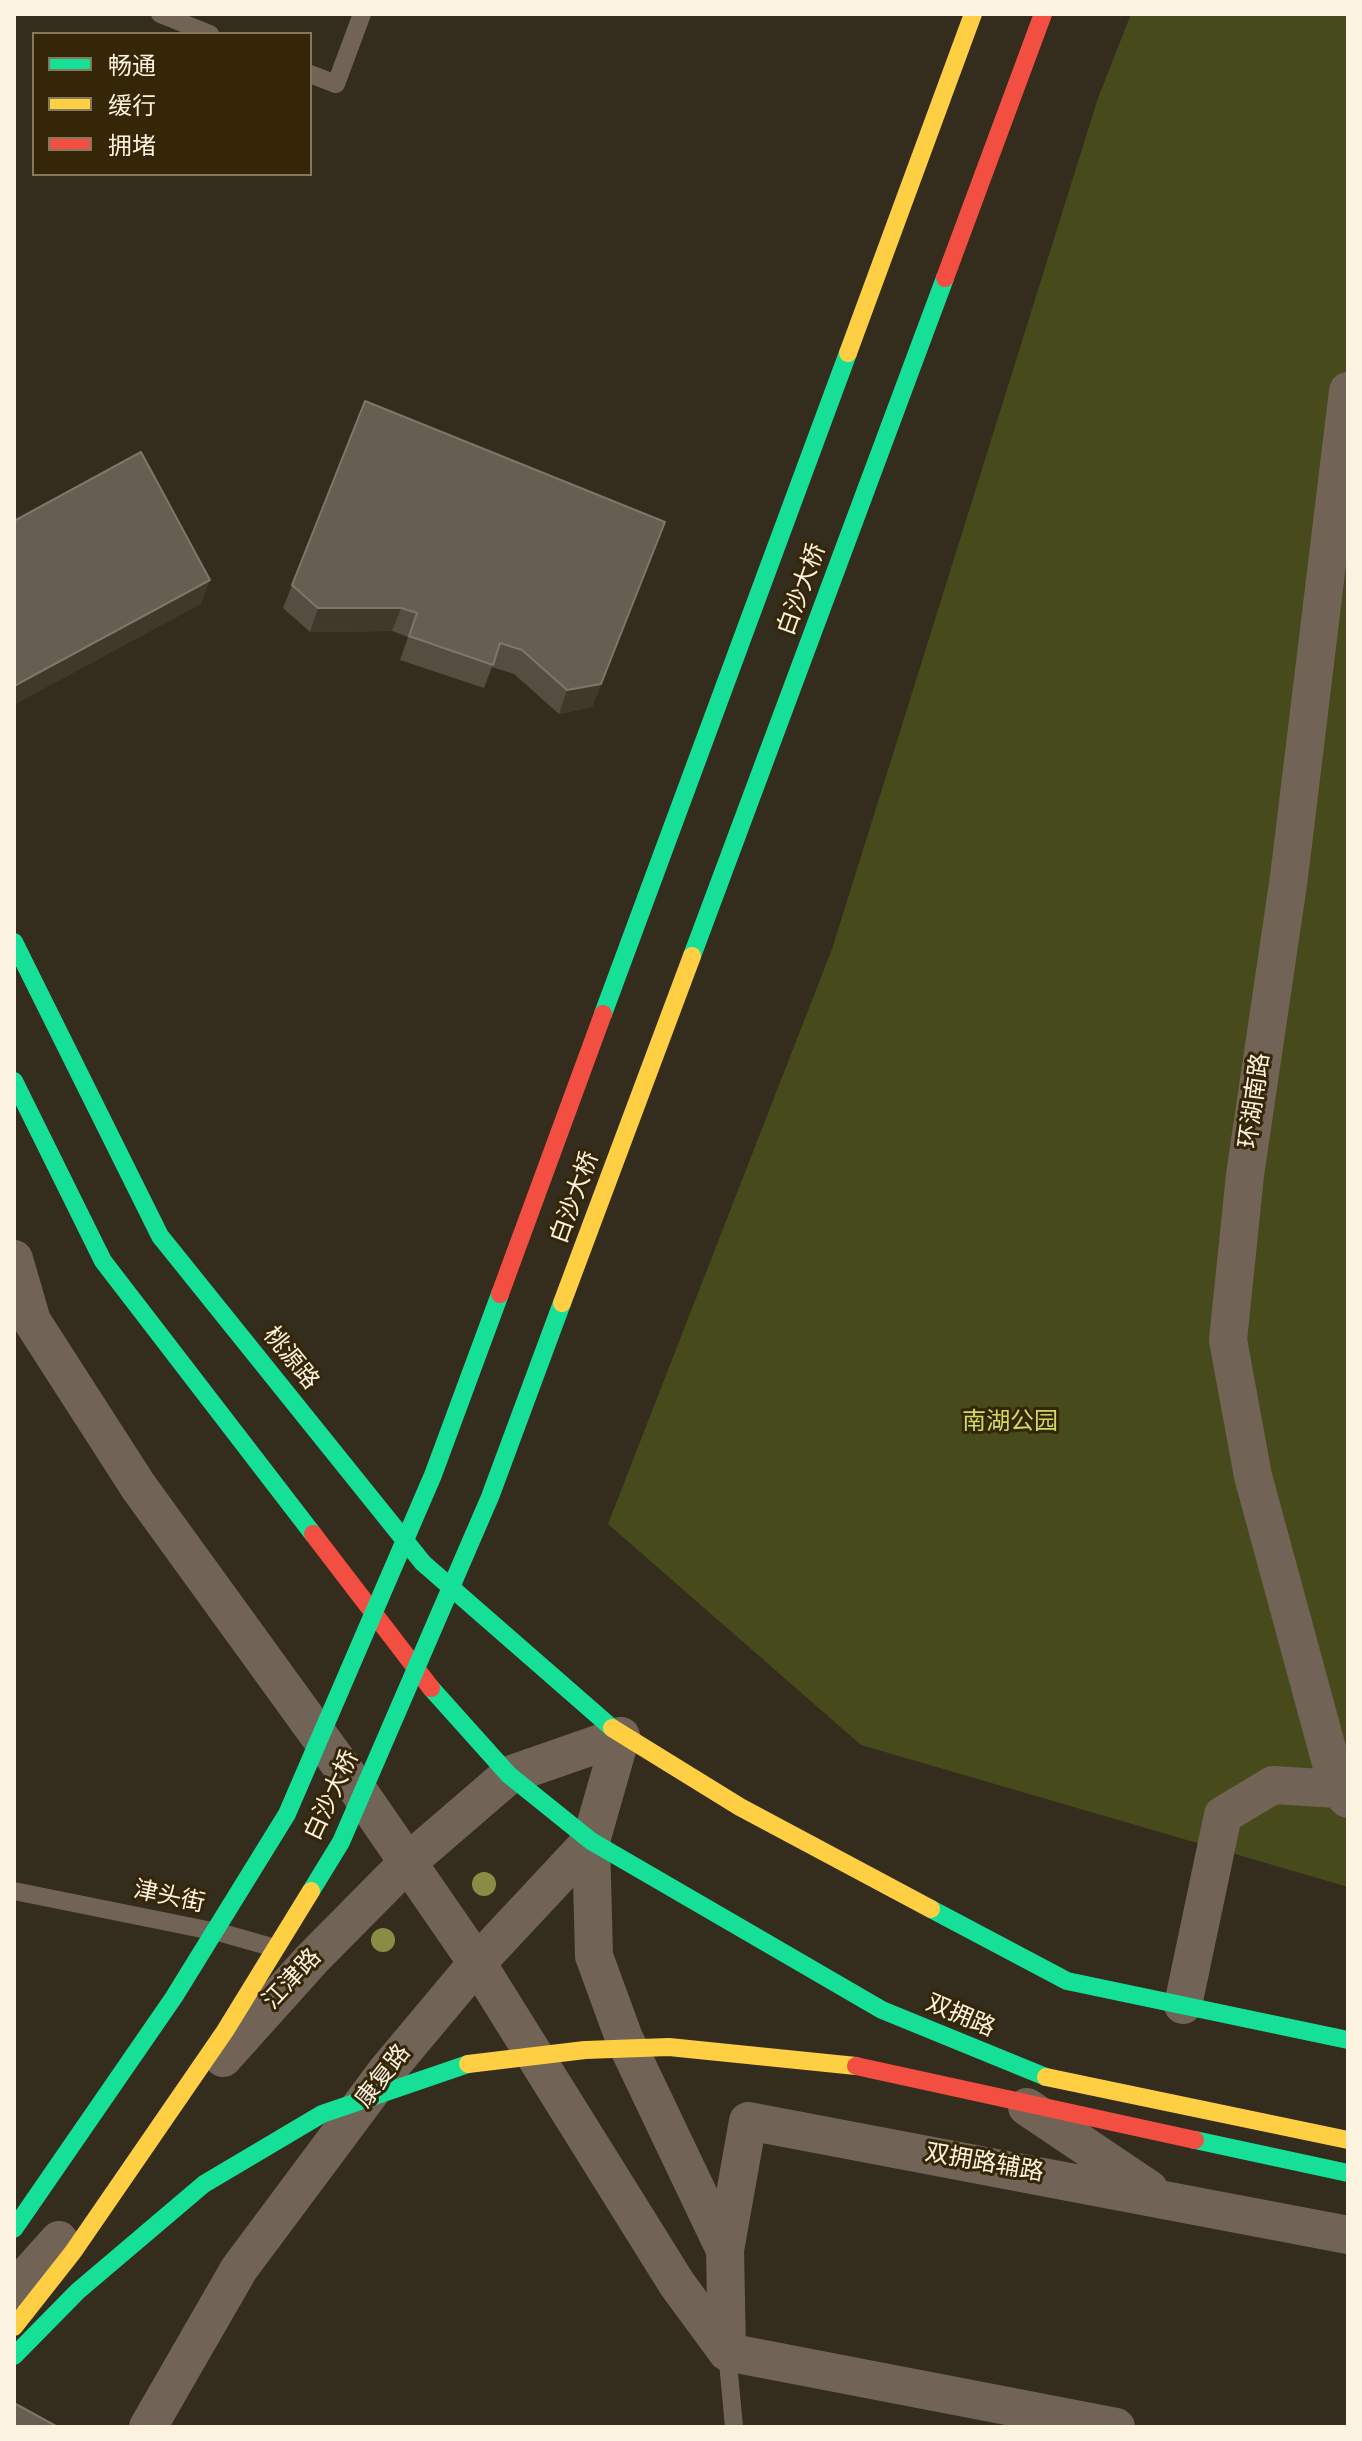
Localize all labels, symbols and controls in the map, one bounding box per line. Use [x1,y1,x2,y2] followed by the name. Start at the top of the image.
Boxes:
[32,32,312,176] legend
[108,48,156,83] text: 畅通
[108,88,156,123] text: 缓行
[108,128,156,163] text: 拥堵
[773,540,833,640] street label: 白沙大桥
[1235,1051,1277,1151] street label: 环湖南路
[546,1148,606,1248] street label: 白沙大桥
[256,1322,324,1396] street label: 桃源路
[962,1409,1058,1437] park label: 南湖公园
[300,1746,366,1846] street label: 白沙大桥
[131,1876,207,1920] street label: 津头街
[258,1944,328,2016] street label: 江津路
[921,1990,999,2044] street label: 双拥路
[350,2040,418,2114] street label: 康复路
[922,2139,1046,2189] street label: 双拥路辅路

